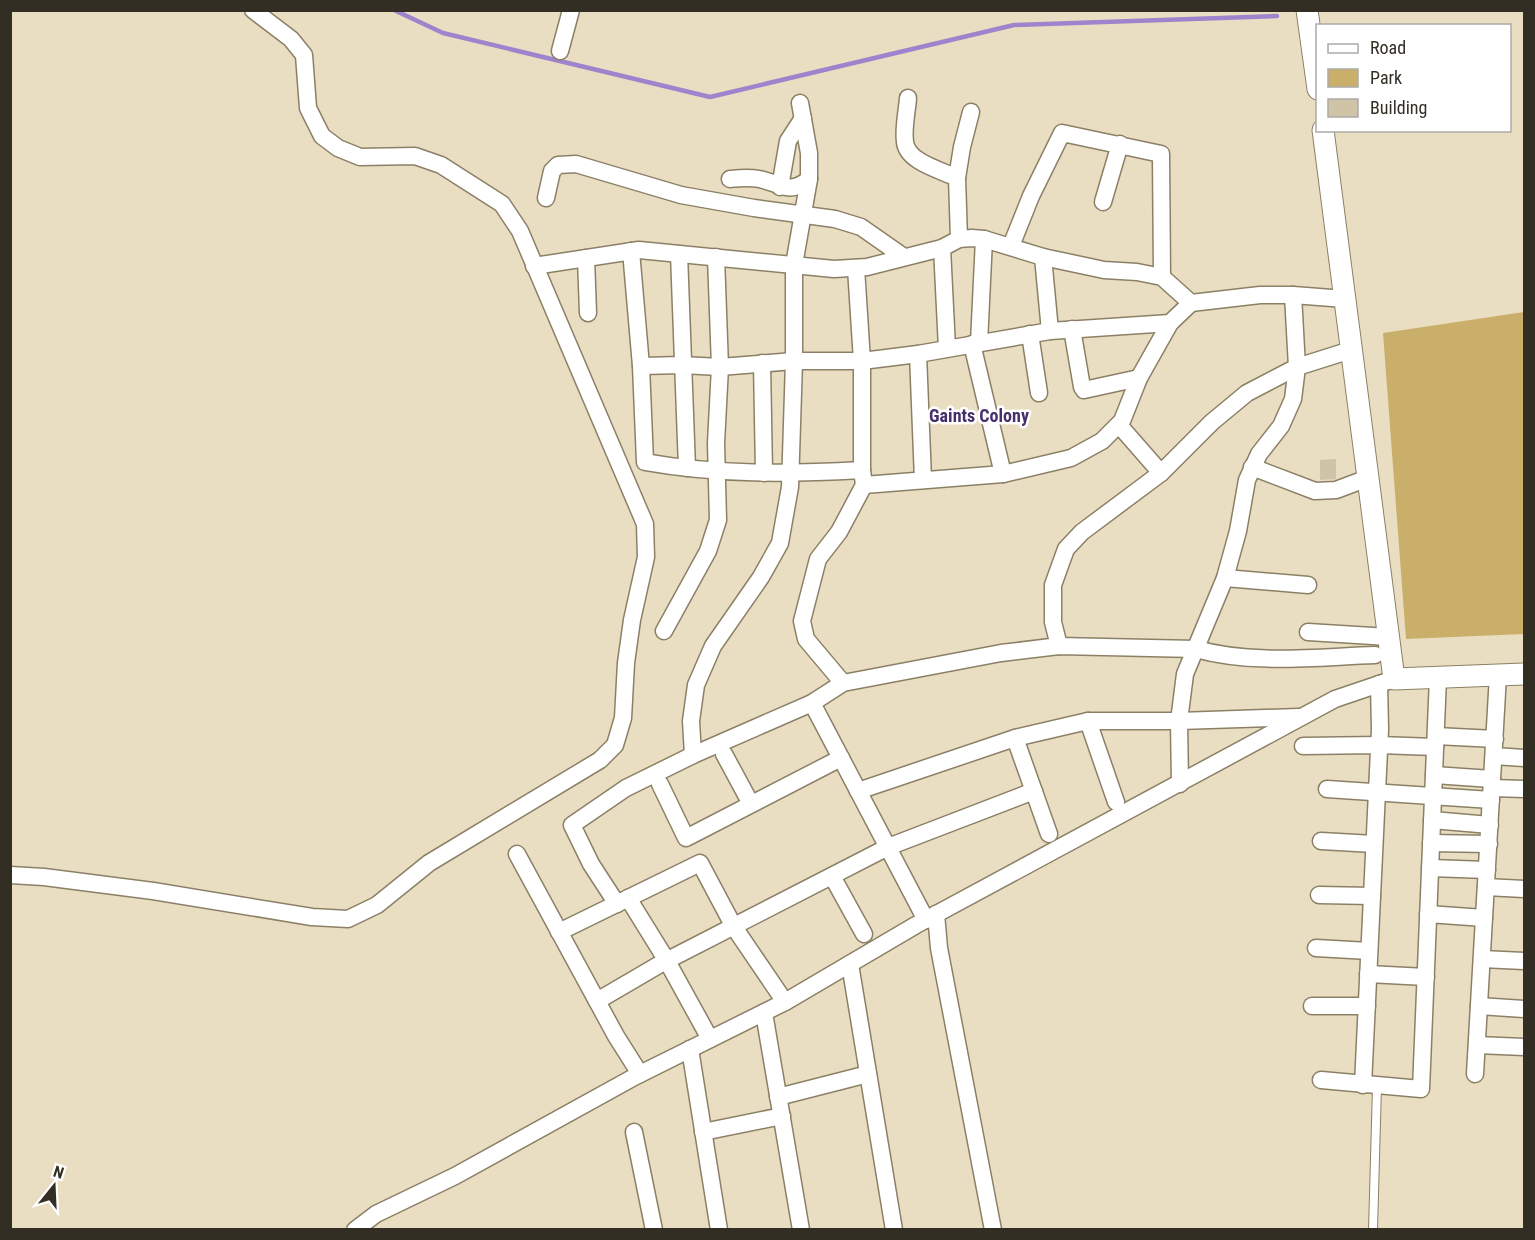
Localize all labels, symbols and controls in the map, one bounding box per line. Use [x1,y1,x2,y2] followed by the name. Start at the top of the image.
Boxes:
[1316,24,1511,132] legend
[1370,37,1406,58] text: Road
[1370,67,1402,88] text: Park
[1370,97,1427,118] text: Building
[929,405,1029,426] district label: Gaints Colony
[24,1156,84,1216] north arrow
[51,1162,66,1183] text: N

